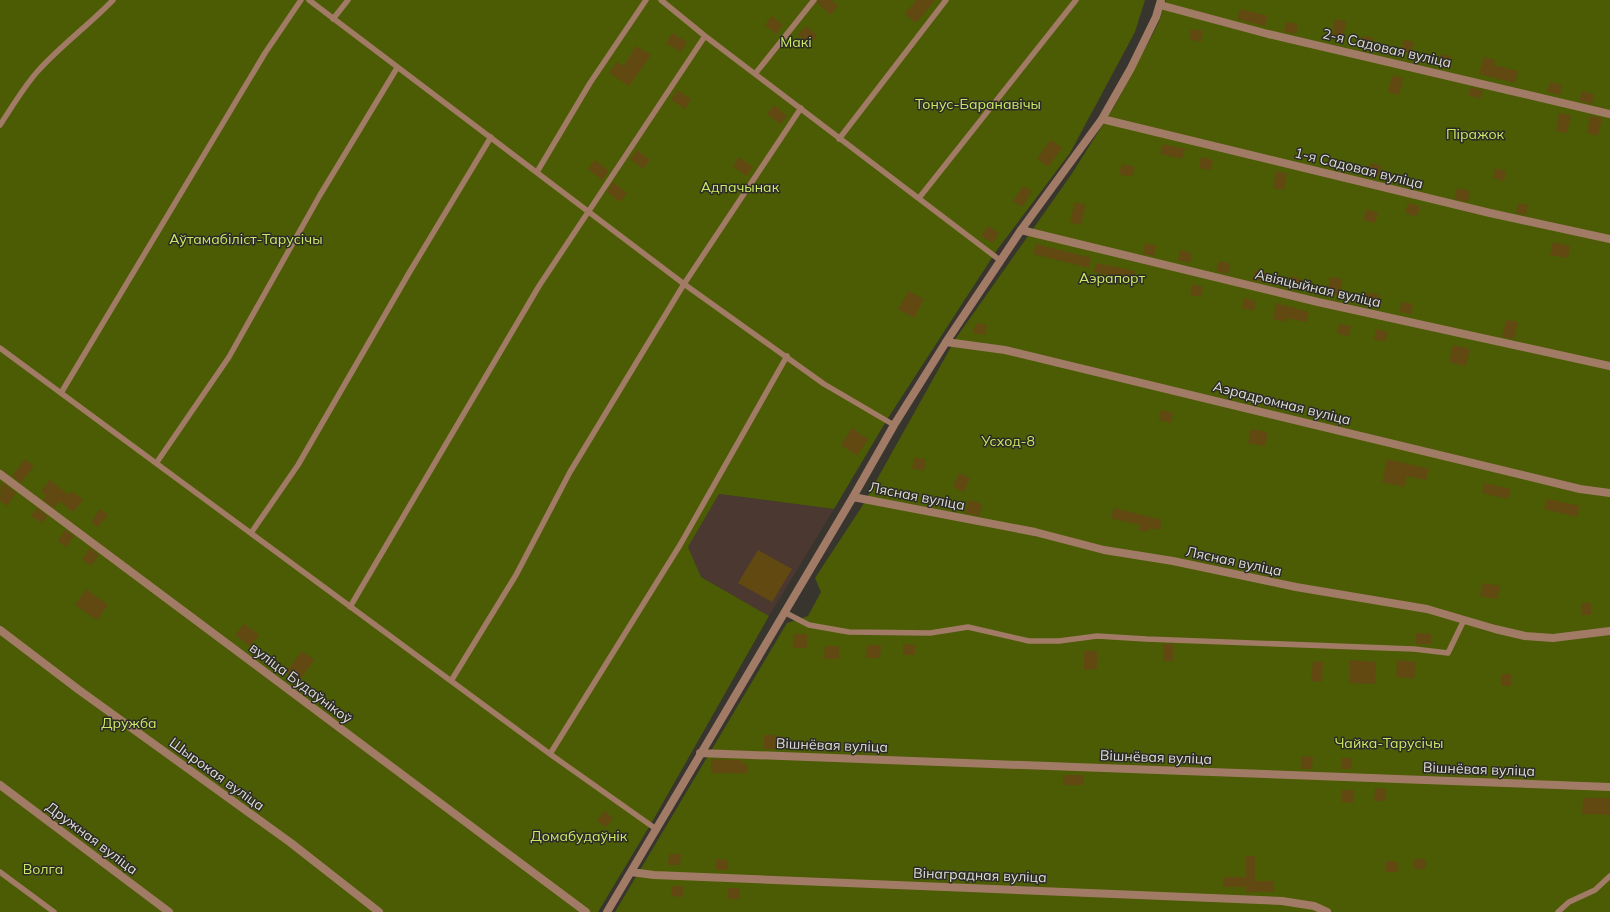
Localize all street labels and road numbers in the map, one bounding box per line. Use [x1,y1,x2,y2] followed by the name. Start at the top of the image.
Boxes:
[1321,24,1453,72] street label: 2-я Садовая вуліца
[1293,143,1425,193] street label: 1-я Садовая вуліца
[1253,265,1383,311] street label: Авіяцыйная вуліца
[1211,377,1353,429] street label: Аэрадромная вуліца
[867,478,967,514] street label: Лясная вуліца
[1184,542,1284,580] street label: Лясная вуліца
[246,639,356,728] street label: вуліца Будаўнікоў
[166,733,268,815] street label: Шырокая вуліца
[776,734,888,756] street label: Вішнёвая вуліца
[1100,746,1212,768] street label: Вішнёвая вуліца
[1423,758,1535,780] street label: Вішнёвая вуліца
[42,798,142,878] street label: Дружная вуліца
[913,864,1047,886] street label: Вінаградная вуліца

